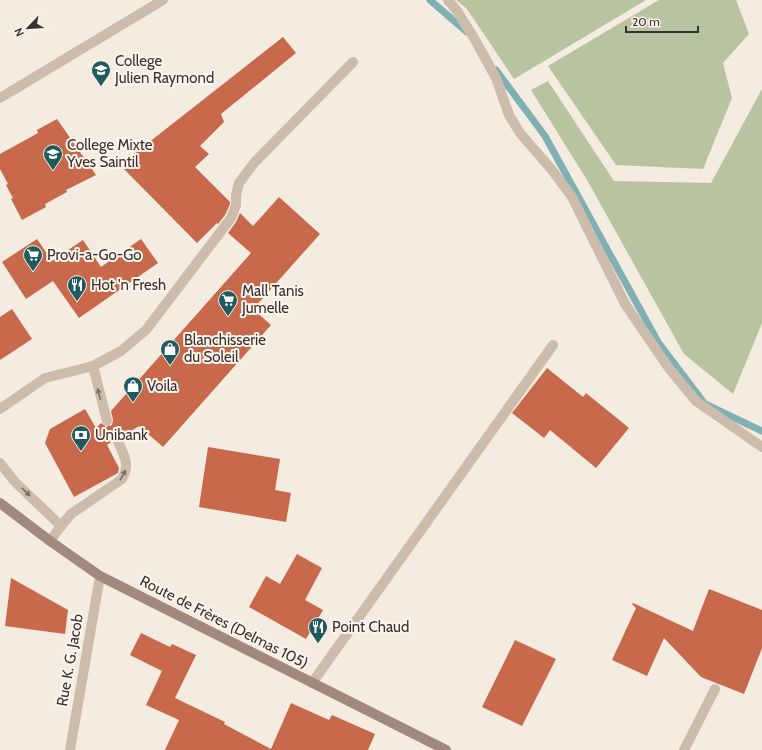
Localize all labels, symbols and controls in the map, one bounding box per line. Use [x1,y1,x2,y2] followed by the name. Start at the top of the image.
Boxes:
[8,8,48,48] north arrow
[626,8,698,34] scale bar
[632,14,660,29] text: 20 m
[11,26,27,39] text: N
[114,52,214,87] place label: College Julien Raymond
[90,59,112,87] school or university icon: College Julien Raymond
[66,136,153,171] place label: College Mixte Yves Saintil
[42,143,64,171] school or university icon: College Mixte Yves Saintil
[22,244,44,272] supermarket icon: Provi-a-Go-Go
[47,246,141,264] place label: Provi-a-Go-Go
[66,274,88,302] restaurant icon: Hot 'n Fresh
[91,276,166,294] place label: Hot 'n Fresh
[241,282,304,317] place label: Mall Tanis Jumelle
[217,289,239,317] supermarket icon: Mall Tanis Jumelle
[184,331,266,366] place label: Blanchisserie du Soleil
[159,338,181,366] shop icon: Blanchisserie du Soleil
[122,375,144,403] shop icon: Voila
[147,377,178,395] place label: Voila
[96,388,102,400] one-way arrow
[70,424,92,452] bank icon: Unibank
[95,426,148,444] place label: Unibank
[120,469,127,480] one-way arrow
[21,487,31,497] one-way arrow
[137,572,311,672] street label: Route de Frères (Delmas 105)
[53,612,87,708] street label: Rue K. G. Jacob
[307,616,329,644] restaurant icon: Point Chaud
[332,618,409,636] place label: Point Chaud

